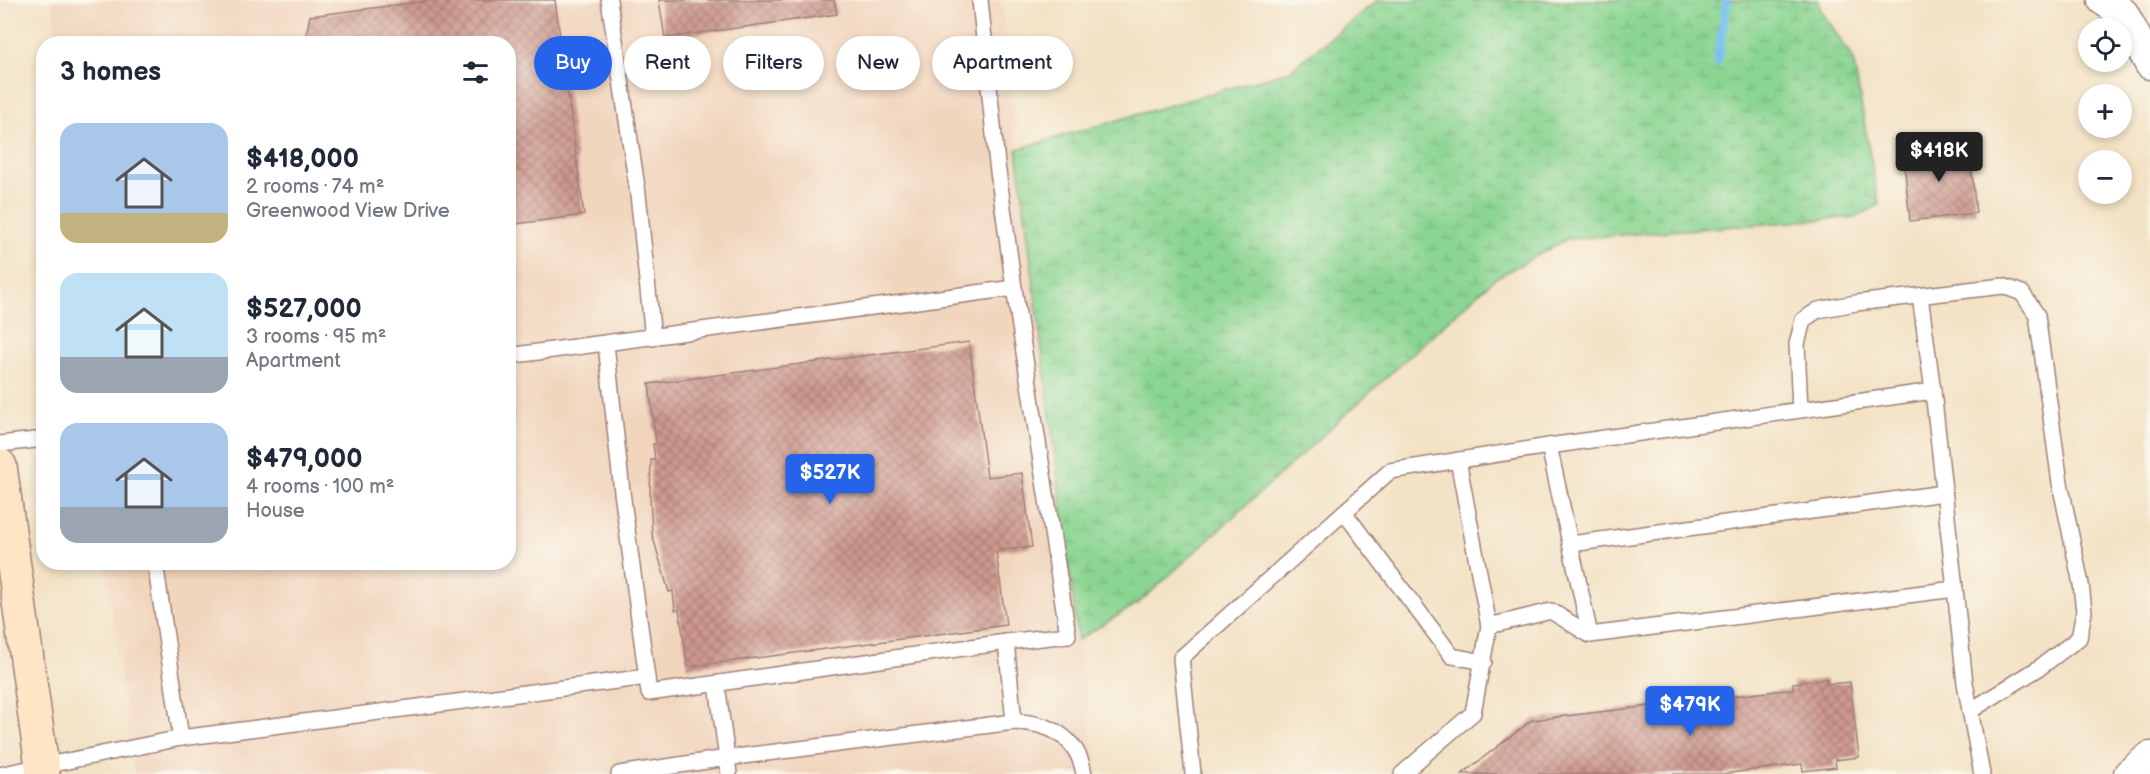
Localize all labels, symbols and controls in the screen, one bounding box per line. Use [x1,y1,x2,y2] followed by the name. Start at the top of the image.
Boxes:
[2078,18,2132,204] map controls
[2078,18,2132,72] button: locate
[534,36,612,90] chip: Buy
[624,36,711,90] chip: Rent
[723,36,824,90] chip: Filters
[836,36,920,90] chip: New
[932,36,1073,90] chip: Apartment
[459,56,492,89] icon: filters
[60,57,161,88] text: 3 homes
[2078,84,2132,138] button: +
[1897,132,1981,183] pin: $418K
[1910,139,1968,163] text: $418K
[246,144,359,175] text: $418,000
[108,147,180,219] icon: home
[2078,150,2132,204] button: −
[246,175,384,199] text: 2 rooms · 74 m²
[246,199,450,223] text: Greenwood View Drive
[246,294,362,325] text: $527,000
[108,297,180,369] icon: home
[246,325,386,349] text: 3 rooms · 95 m²
[246,349,341,373] text: Apartment
[246,444,362,475] text: $479,000
[108,447,180,519] icon: home
[788,454,872,505] pin: $527K
[800,461,860,485] text: $527K
[246,475,394,499] text: 4 rooms · 100 m²
[246,499,305,523] text: House
[1648,686,1732,737] pin: $479K
[1659,693,1721,717] text: $479K

